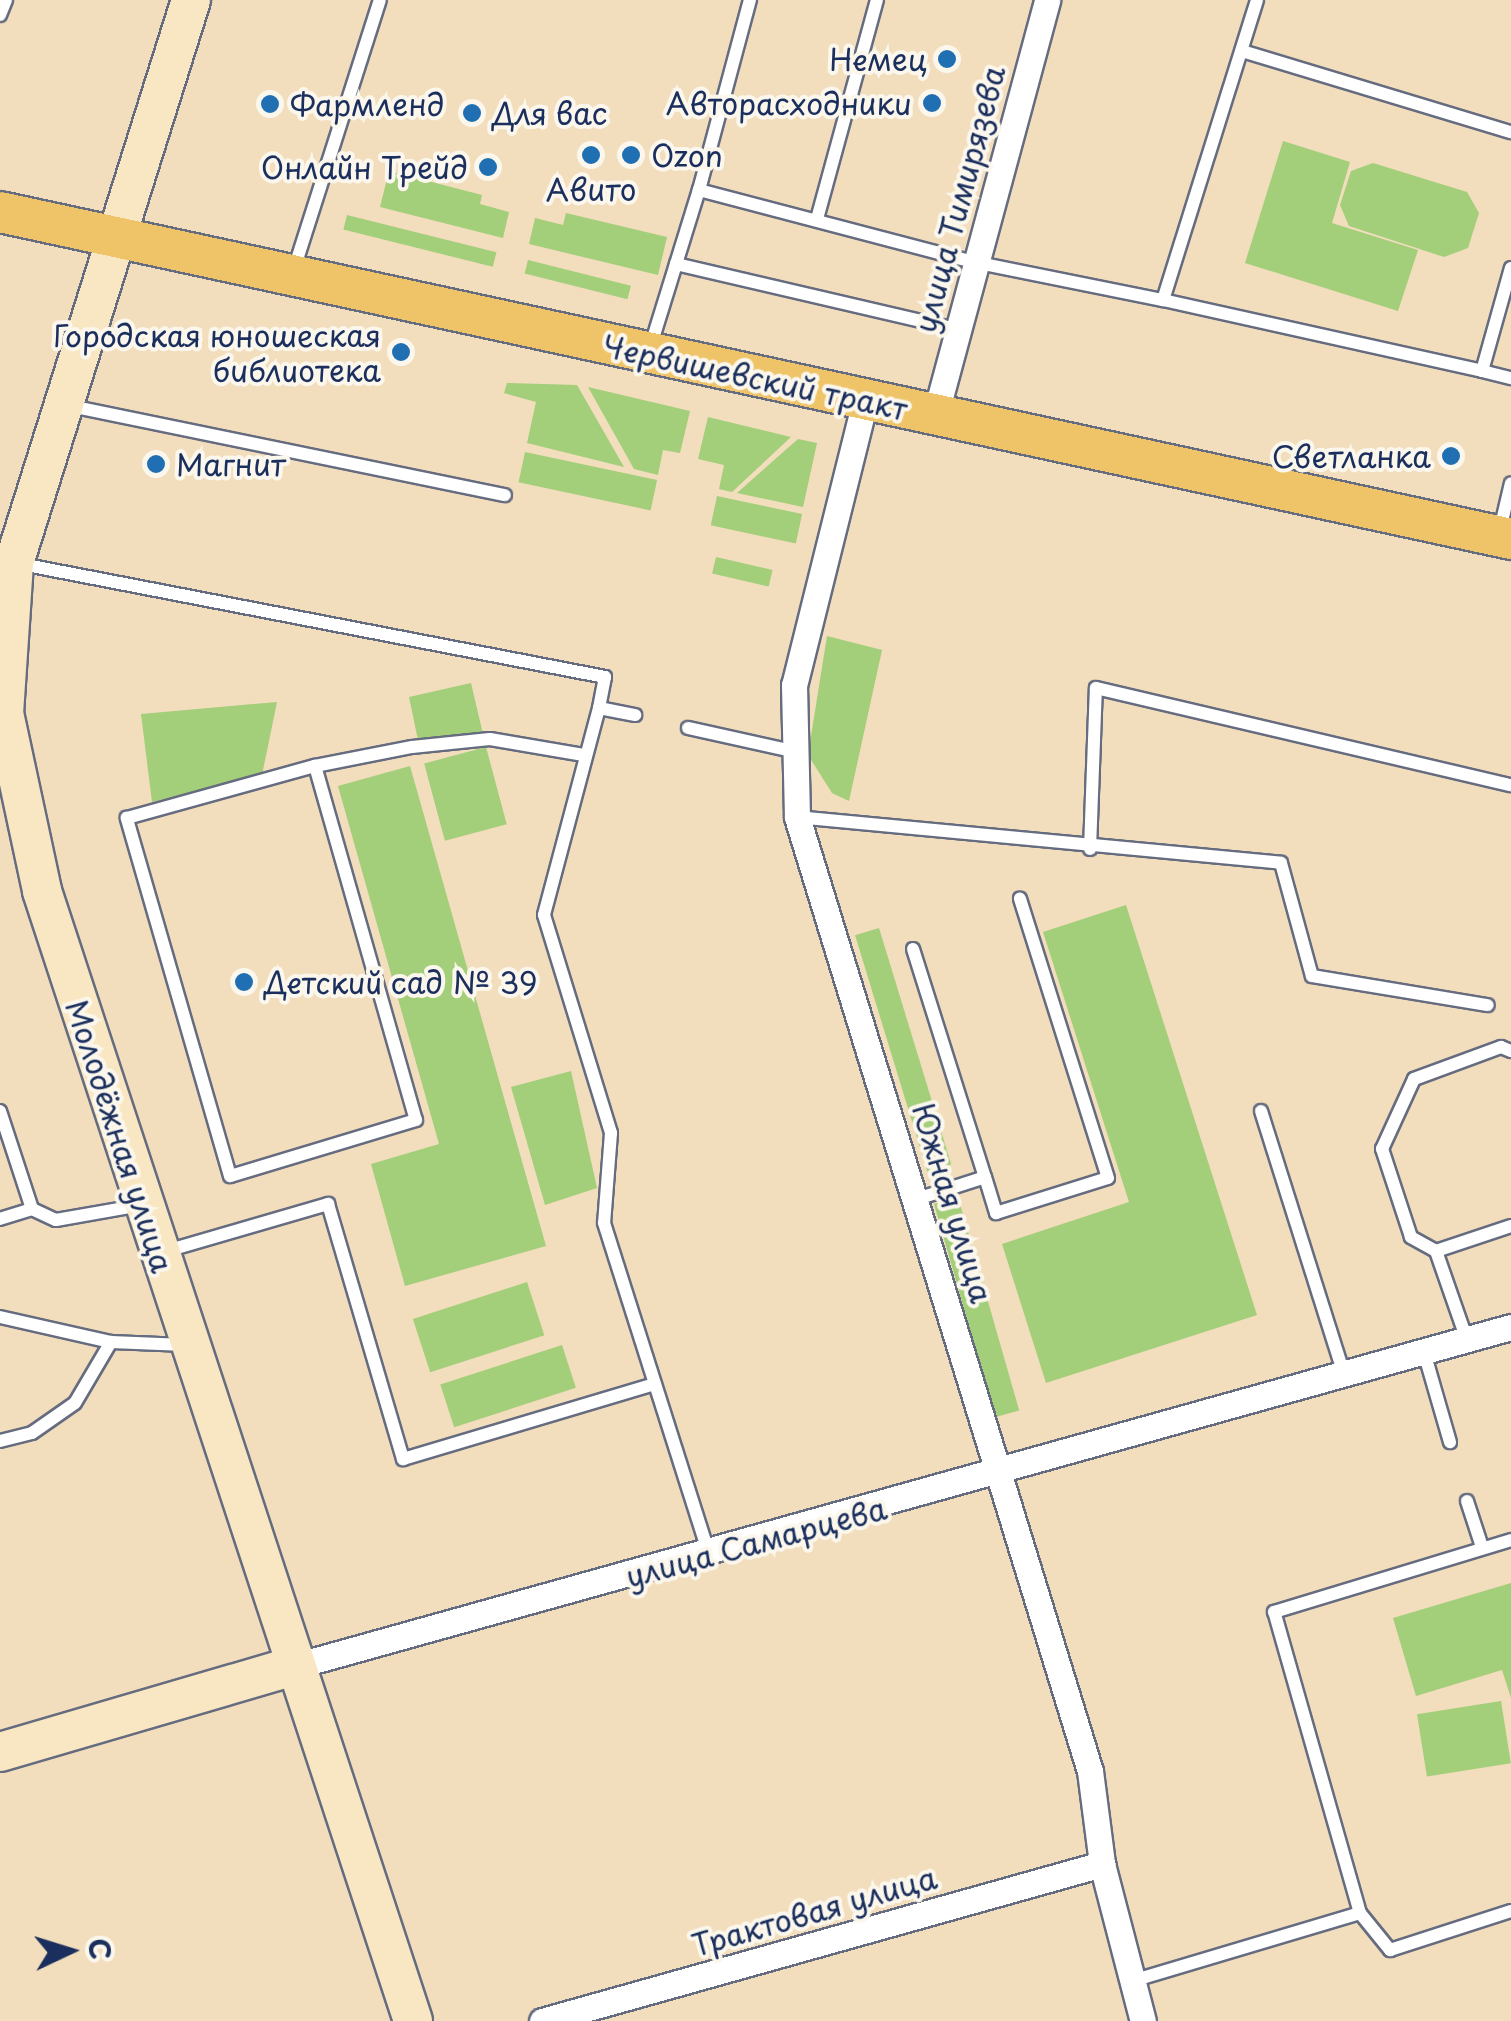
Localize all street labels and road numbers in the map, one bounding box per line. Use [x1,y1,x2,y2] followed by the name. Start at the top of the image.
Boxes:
[906,61,1012,337] street label: улица Тимирязева
[600,327,910,427] street label: Червишевский тракт
[59,994,181,1278] street label: Молодёжная улица
[905,1098,1001,1308] street label: Южная улица
[621,1490,891,1594] street label: улица Самарцева
[687,1859,941,1963] street label: Трактовая улица

